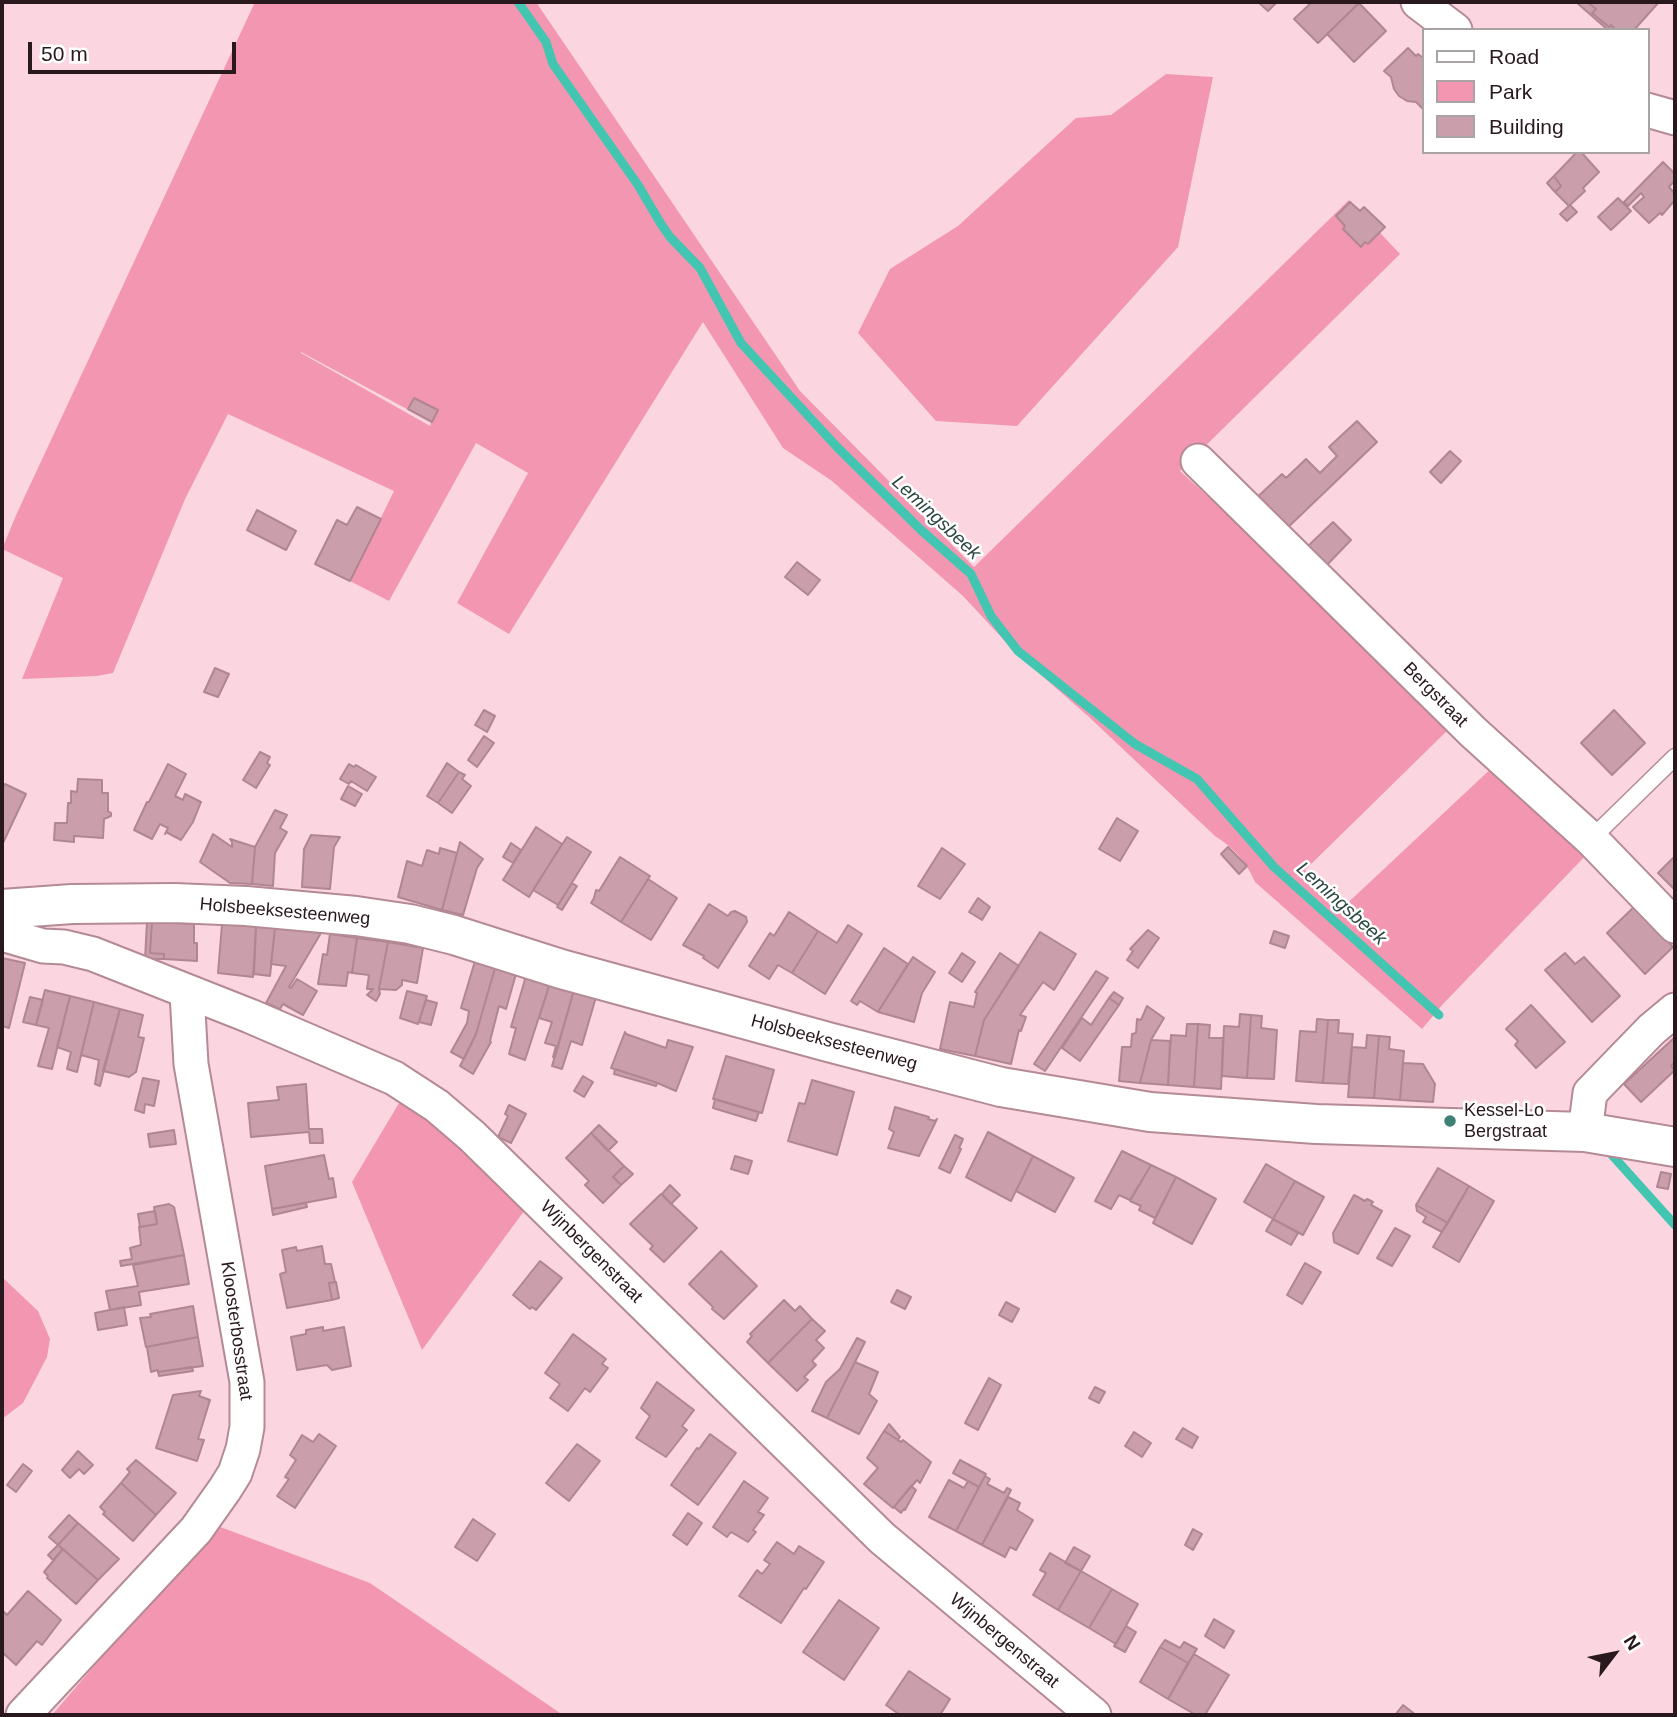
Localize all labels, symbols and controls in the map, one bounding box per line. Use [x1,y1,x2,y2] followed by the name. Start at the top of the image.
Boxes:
[32,28,240,72] scale bar
[1422,28,1649,154] legend
[41,42,88,65] text: 50 m
[1489,45,1539,68] text: Road
[1489,80,1532,103] text: Park
[1489,115,1564,138] text: Building
[887,471,985,565] water label: Lemingsbeek
[1398,658,1472,732] street label: Bergstraat
[1291,858,1391,950] water label: Lemingsbeek
[199,894,371,930] street label: Holsbeeksesteenweg
[749,1010,919,1076] street label: Holsbeeksesteenweg
[1464,1100,1547,1142] place label: Kessel-Lo Bergstraat
[1442,1113,1458,1129] marker: Kessel-Lo Bergstraat
[535,1196,647,1308] street label: Wijnbergenstraat
[216,1260,256,1402] street label: Kloosterbosstraat
[945,1589,1063,1693] street label: Wijnbergenstraat
[1579,1619,1649,1689] north arrow
[1620,1631,1645,1654] text: N

